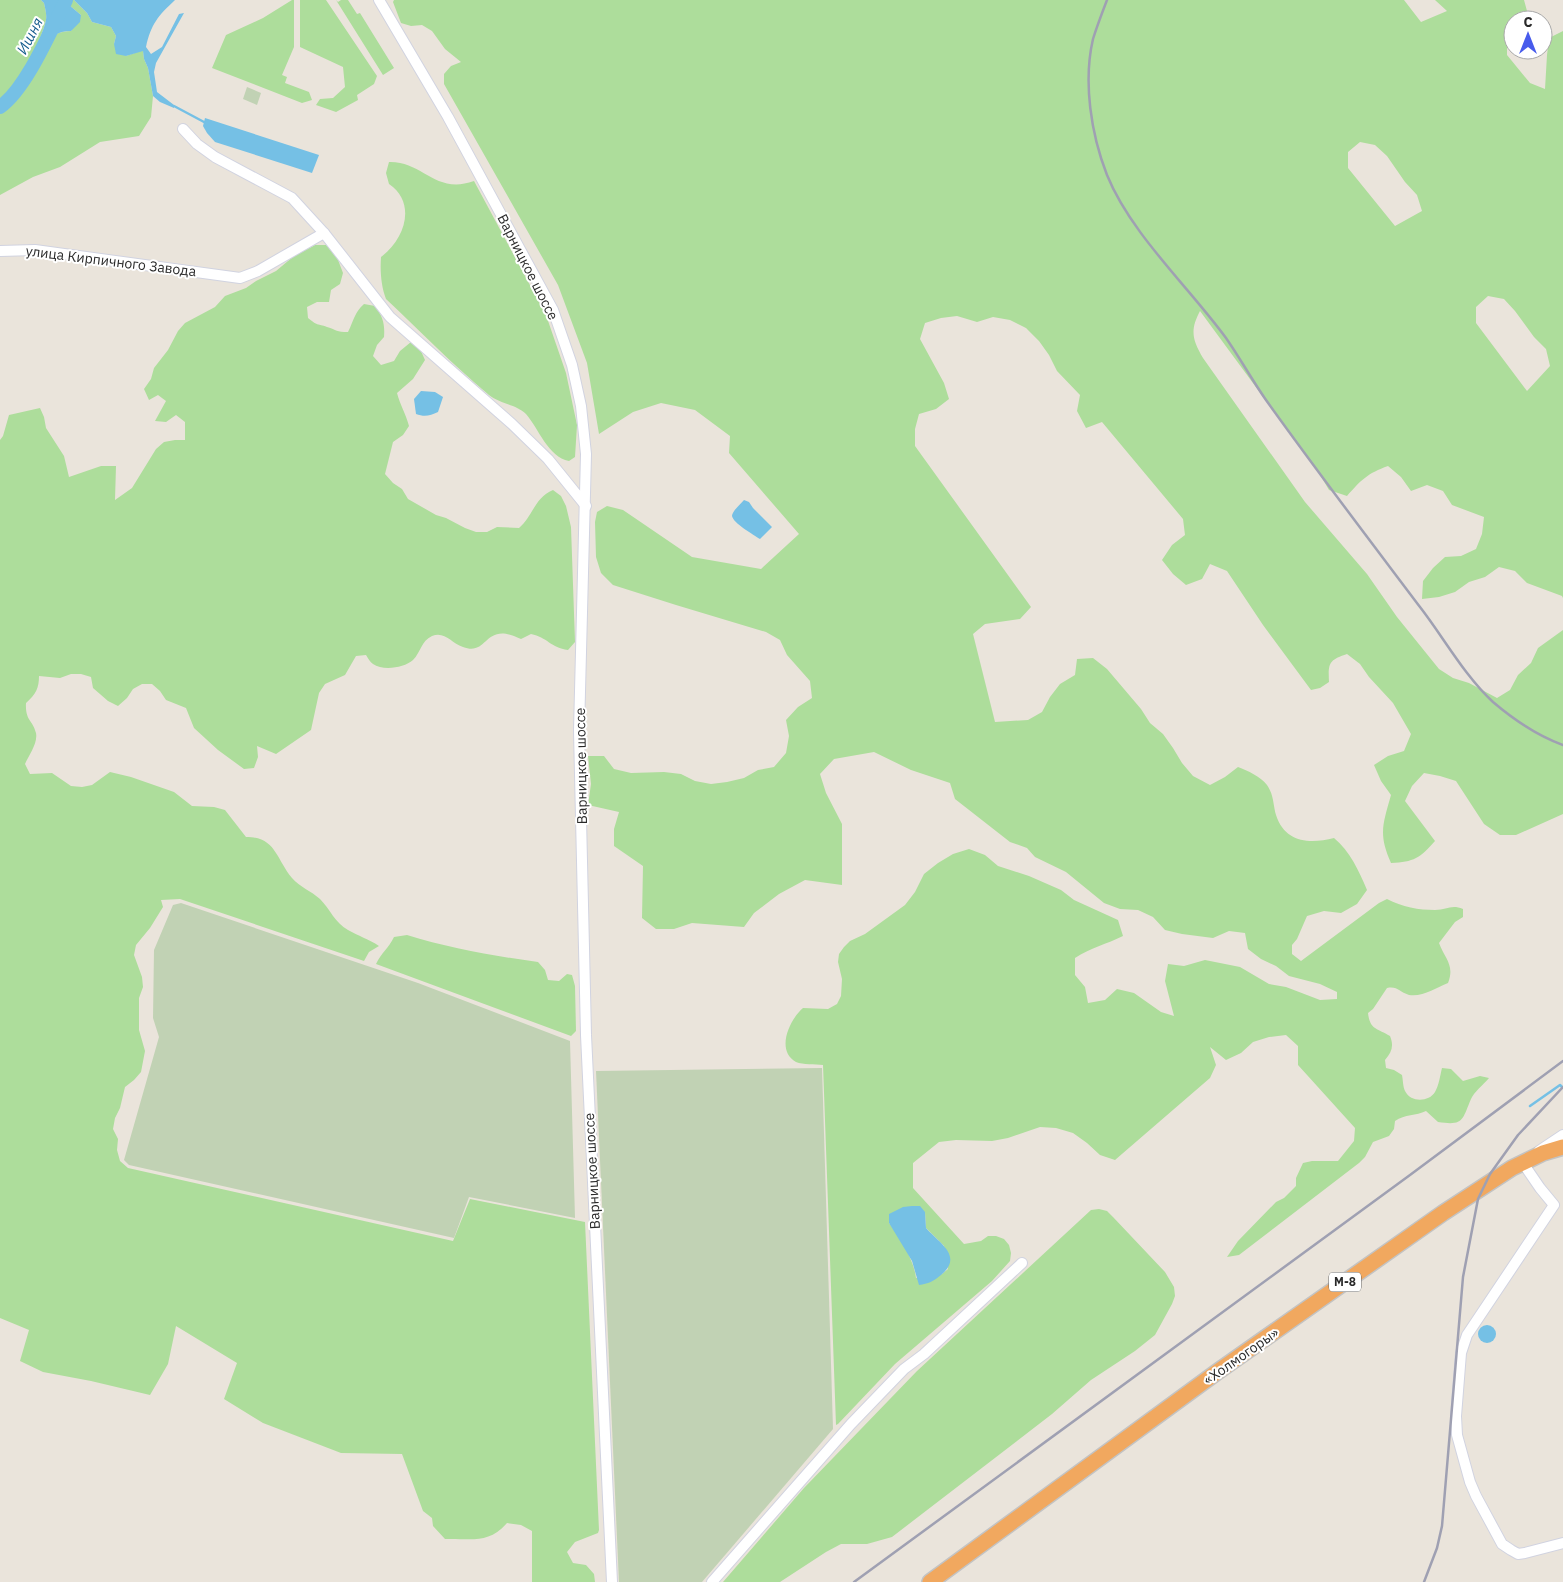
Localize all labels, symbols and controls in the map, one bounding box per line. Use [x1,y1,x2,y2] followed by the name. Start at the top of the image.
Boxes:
[1503,10,1553,60] north arrow
[1523,13,1533,31] text: С
[12,14,47,57] water label: Ишня
[494,211,563,323] street label: Варницкое шоссе
[25,242,198,280] street label: улица Кирпичного Завода
[571,707,591,824] street label: Варницкое шоссе
[580,1112,604,1230] street label: Варницкое шоссе
[1329,1272,1361,1291] road number: М-8
[1200,1323,1282,1389] street label: «Холмогоры»

